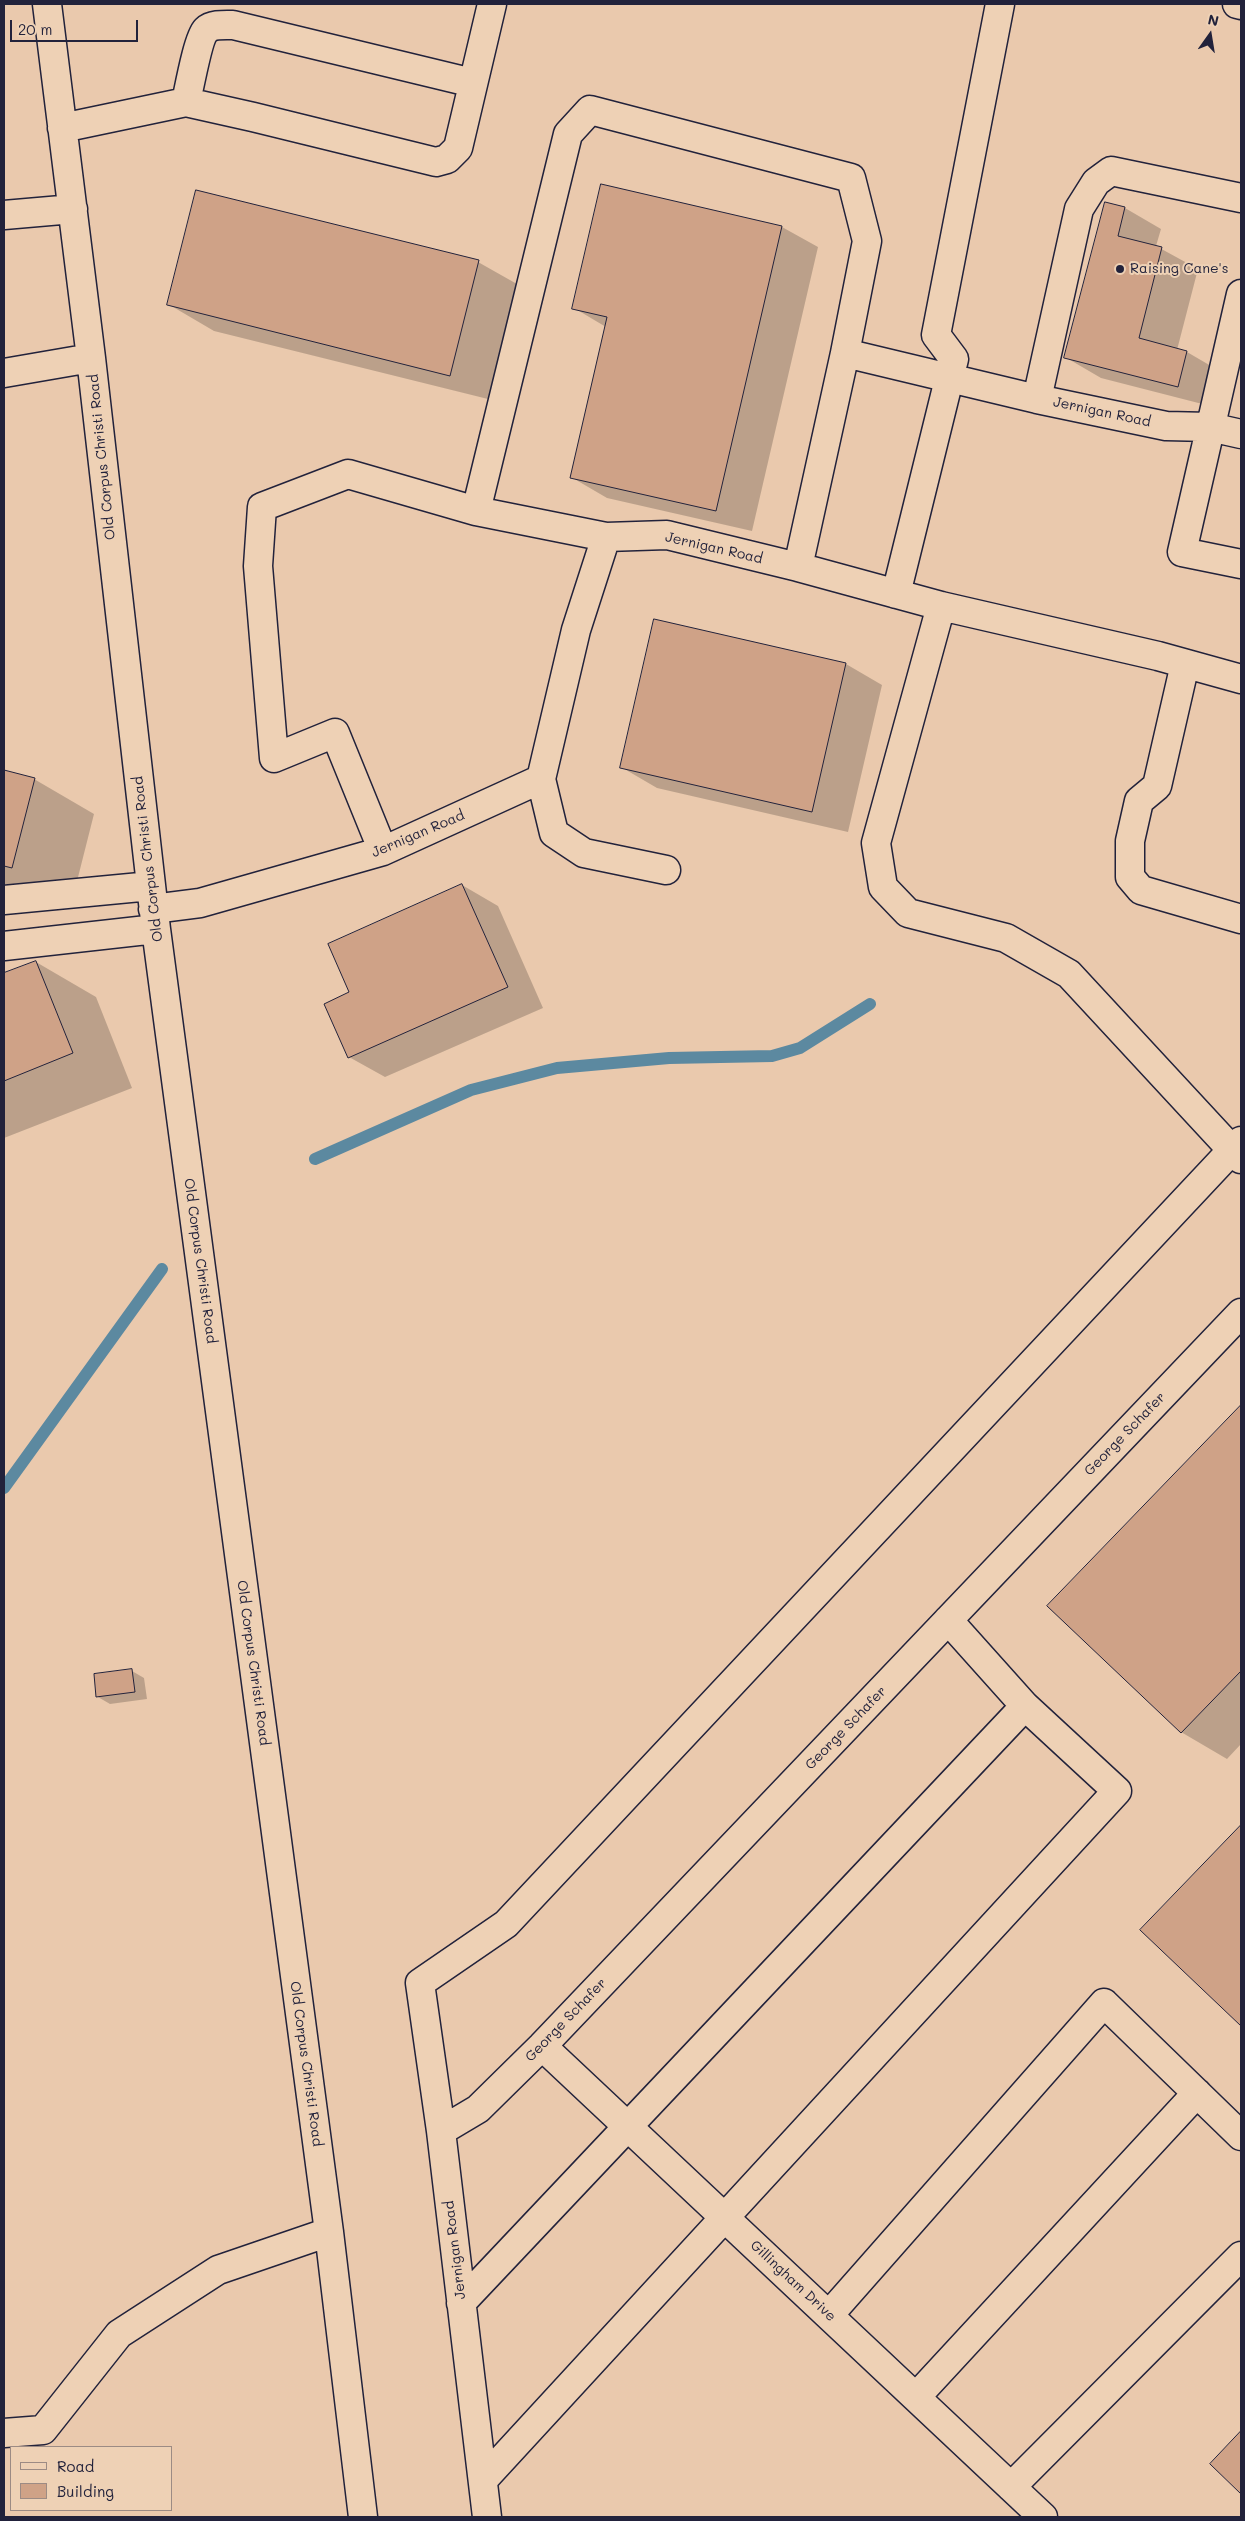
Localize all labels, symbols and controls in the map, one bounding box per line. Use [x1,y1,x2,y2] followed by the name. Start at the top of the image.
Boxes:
[1206,9,1221,30] text: N
[12,10,140,42] scale bar
[1185,10,1235,60] north arrow
[18,19,52,39] text: 20 m
[1130,261,1228,277] place label: Raising Cane's
[1114,263,1126,275] marker: Raising Cane's
[85,373,119,541] street label: Old Corpus Christi Road
[1052,393,1152,431] street label: Jernigan Road
[664,529,764,567] street label: Jernigan Road
[130,775,166,943] street label: Old Corpus Christi Road
[369,807,467,861] street label: Jernigan Road
[180,1177,220,1345] street label: Old Corpus Christi Road
[1081,1389,1169,1479] street label: George Schafer
[233,1579,273,1747] street label: Old Corpus Christi Road
[802,1683,890,1773] street label: George Schafer
[522,1975,610,2065] street label: George Schafer
[286,1980,326,2148] street label: Old Corpus Christi Road
[441,2200,469,2300] street label: Jernigan Road
[747,2237,839,2325] street label: Gillingham Drive
[10,2446,172,2511] legend
[57,2456,94,2476] text: Road
[57,2481,114,2501] text: Building

